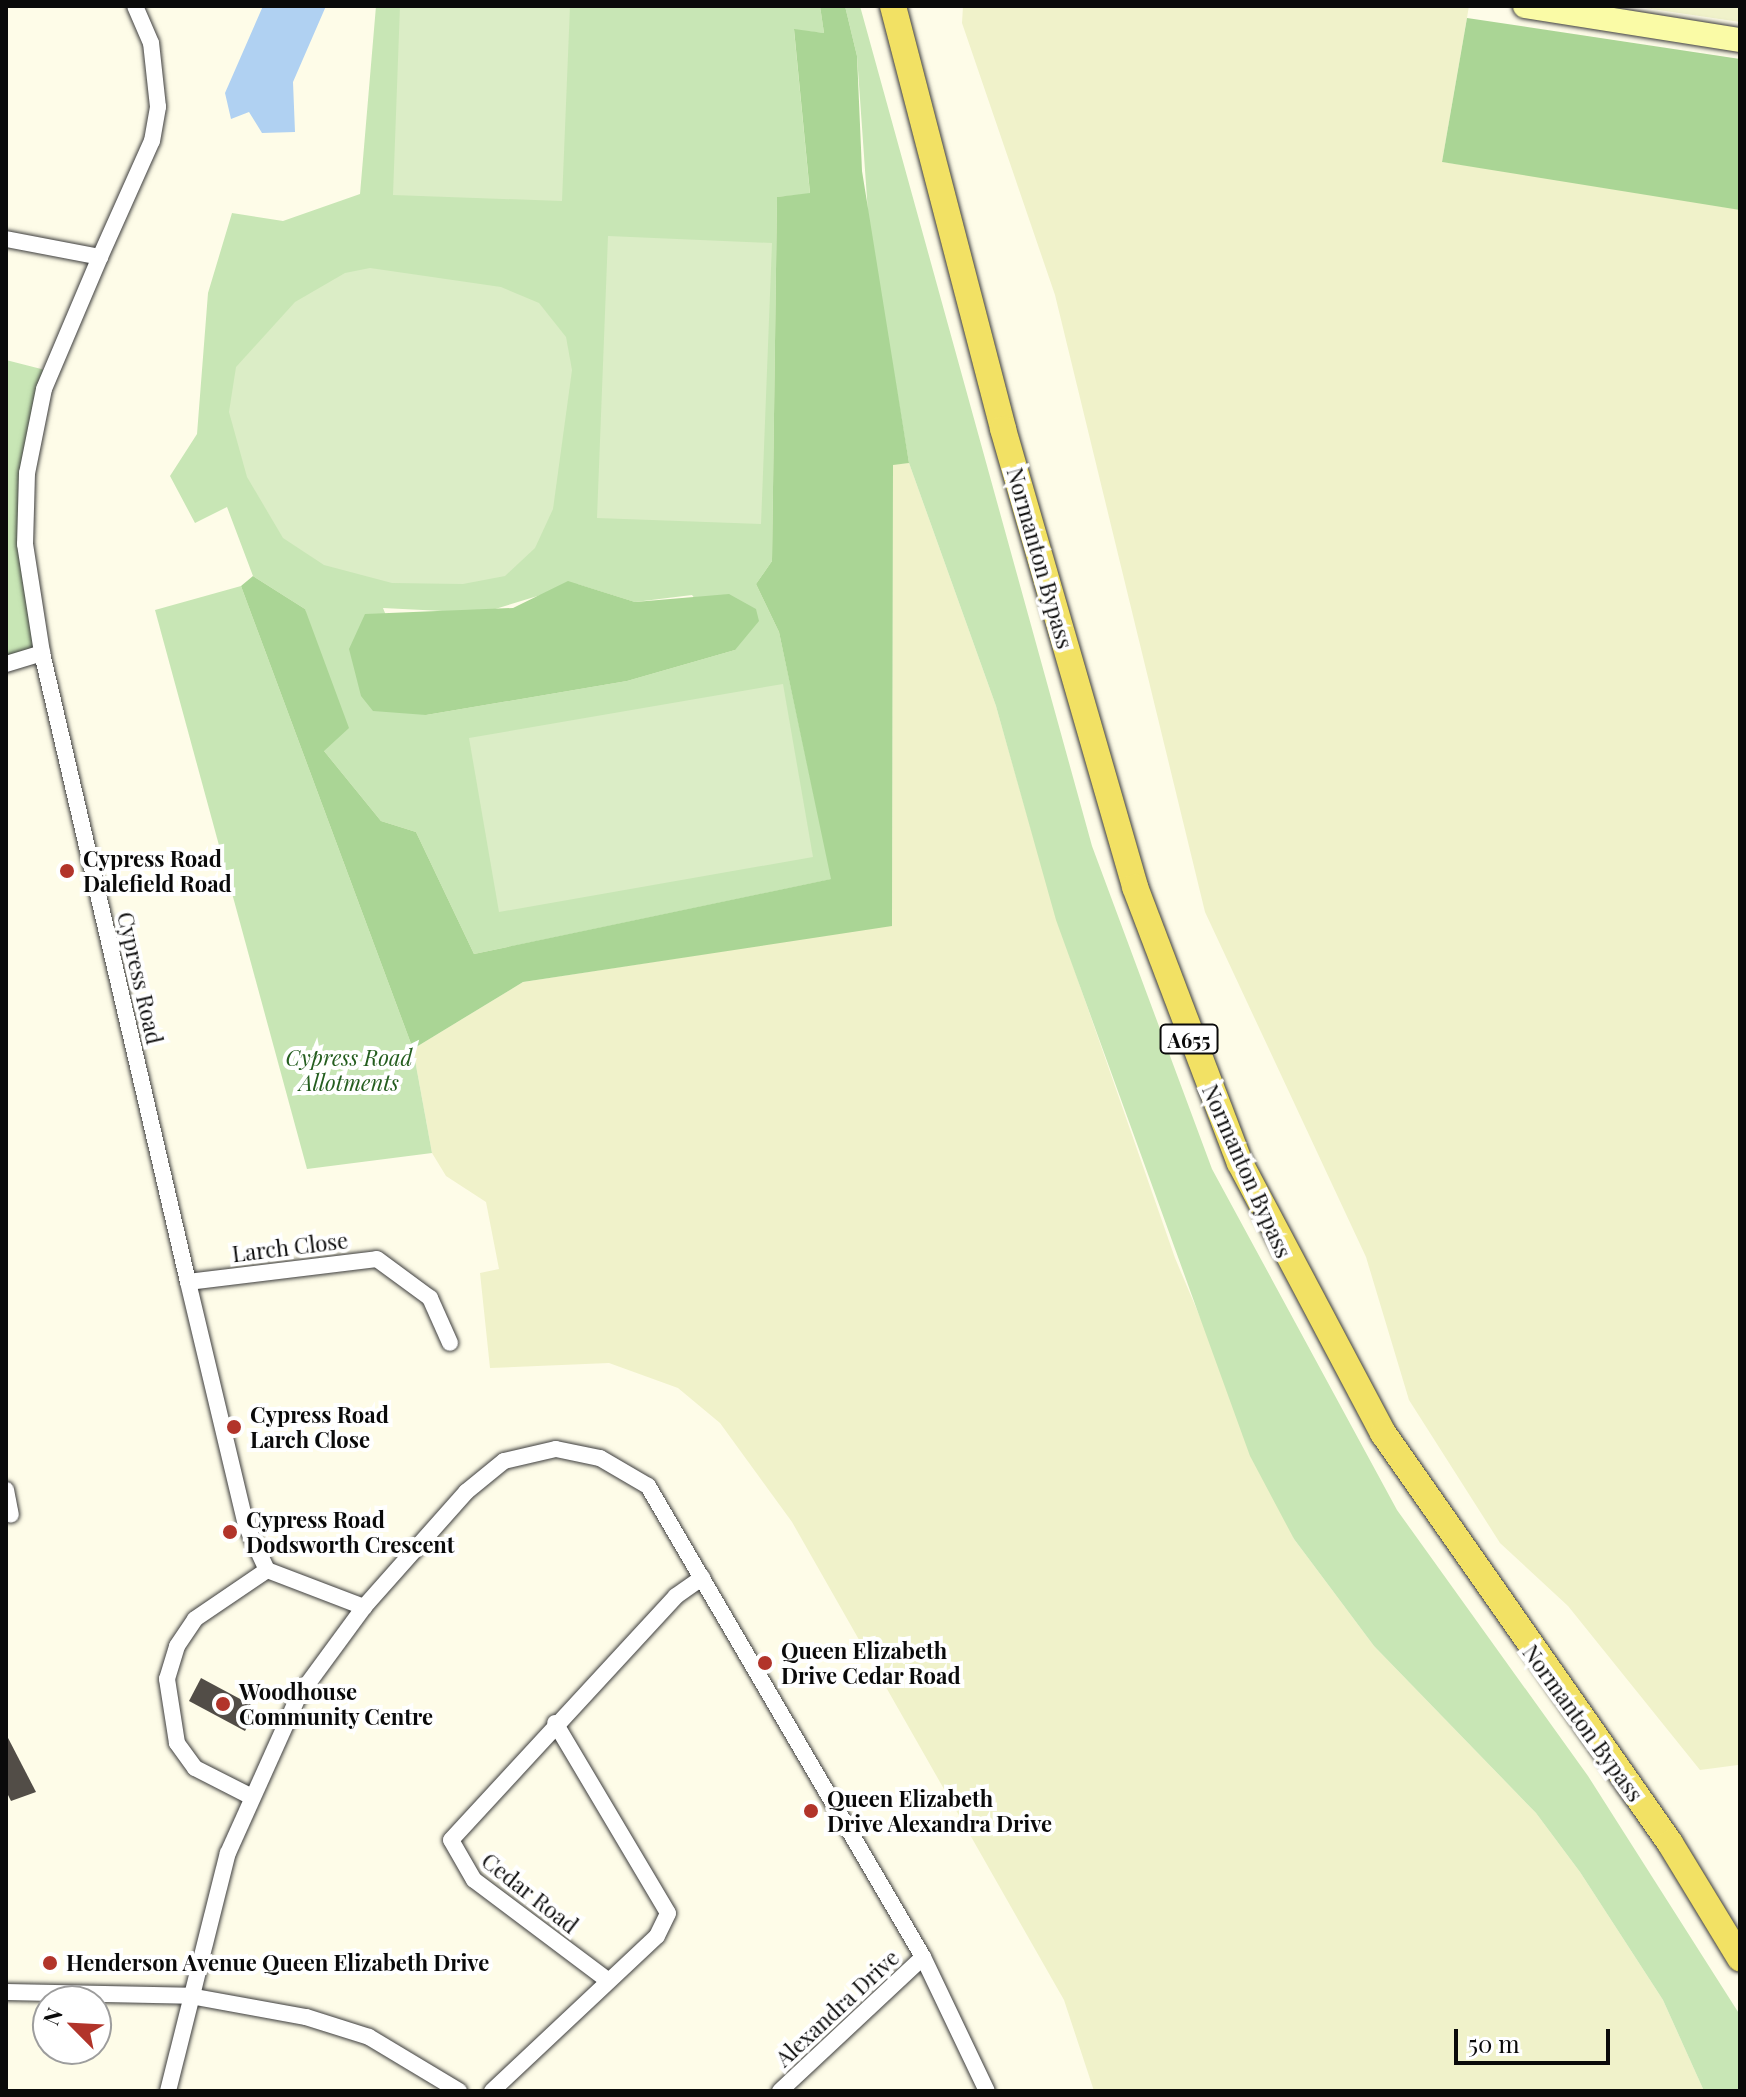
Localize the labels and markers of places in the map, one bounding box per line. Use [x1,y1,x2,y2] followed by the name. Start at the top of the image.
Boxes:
[83,845,232,896] place label: Cypress Road Dalefield Road
[58,862,76,880] marker: Cypress Road Dalefield Road
[250,1401,389,1452] place label: Cypress Road Larch Close
[225,1418,243,1436] marker: Cypress Road Larch Close
[246,1506,455,1558] place label: Cypress Road Dodsworth Crescent
[221,1523,239,1541] marker: Cypress Road Dodsworth Crescent
[781,1637,961,1688] place label: Queen Elizabeth Drive Cedar Road
[756,1654,774,1672] marker: Queen Elizabeth Drive Cedar Road
[239,1678,434,1730] place label: Woodhouse Community Centre
[214,1695,232,1713] marker: Woodhouse Community Centre
[827,1785,1053,1836] place label: Queen Elizabeth Drive Alexandra Drive
[802,1802,820,1820] marker: Queen Elizabeth Drive Alexandra Drive
[66,1950,490,1976] place label: Henderson Avenue Queen Elizabeth Drive
[41,1954,59,1972] marker: Henderson Avenue Queen Elizabeth Drive

